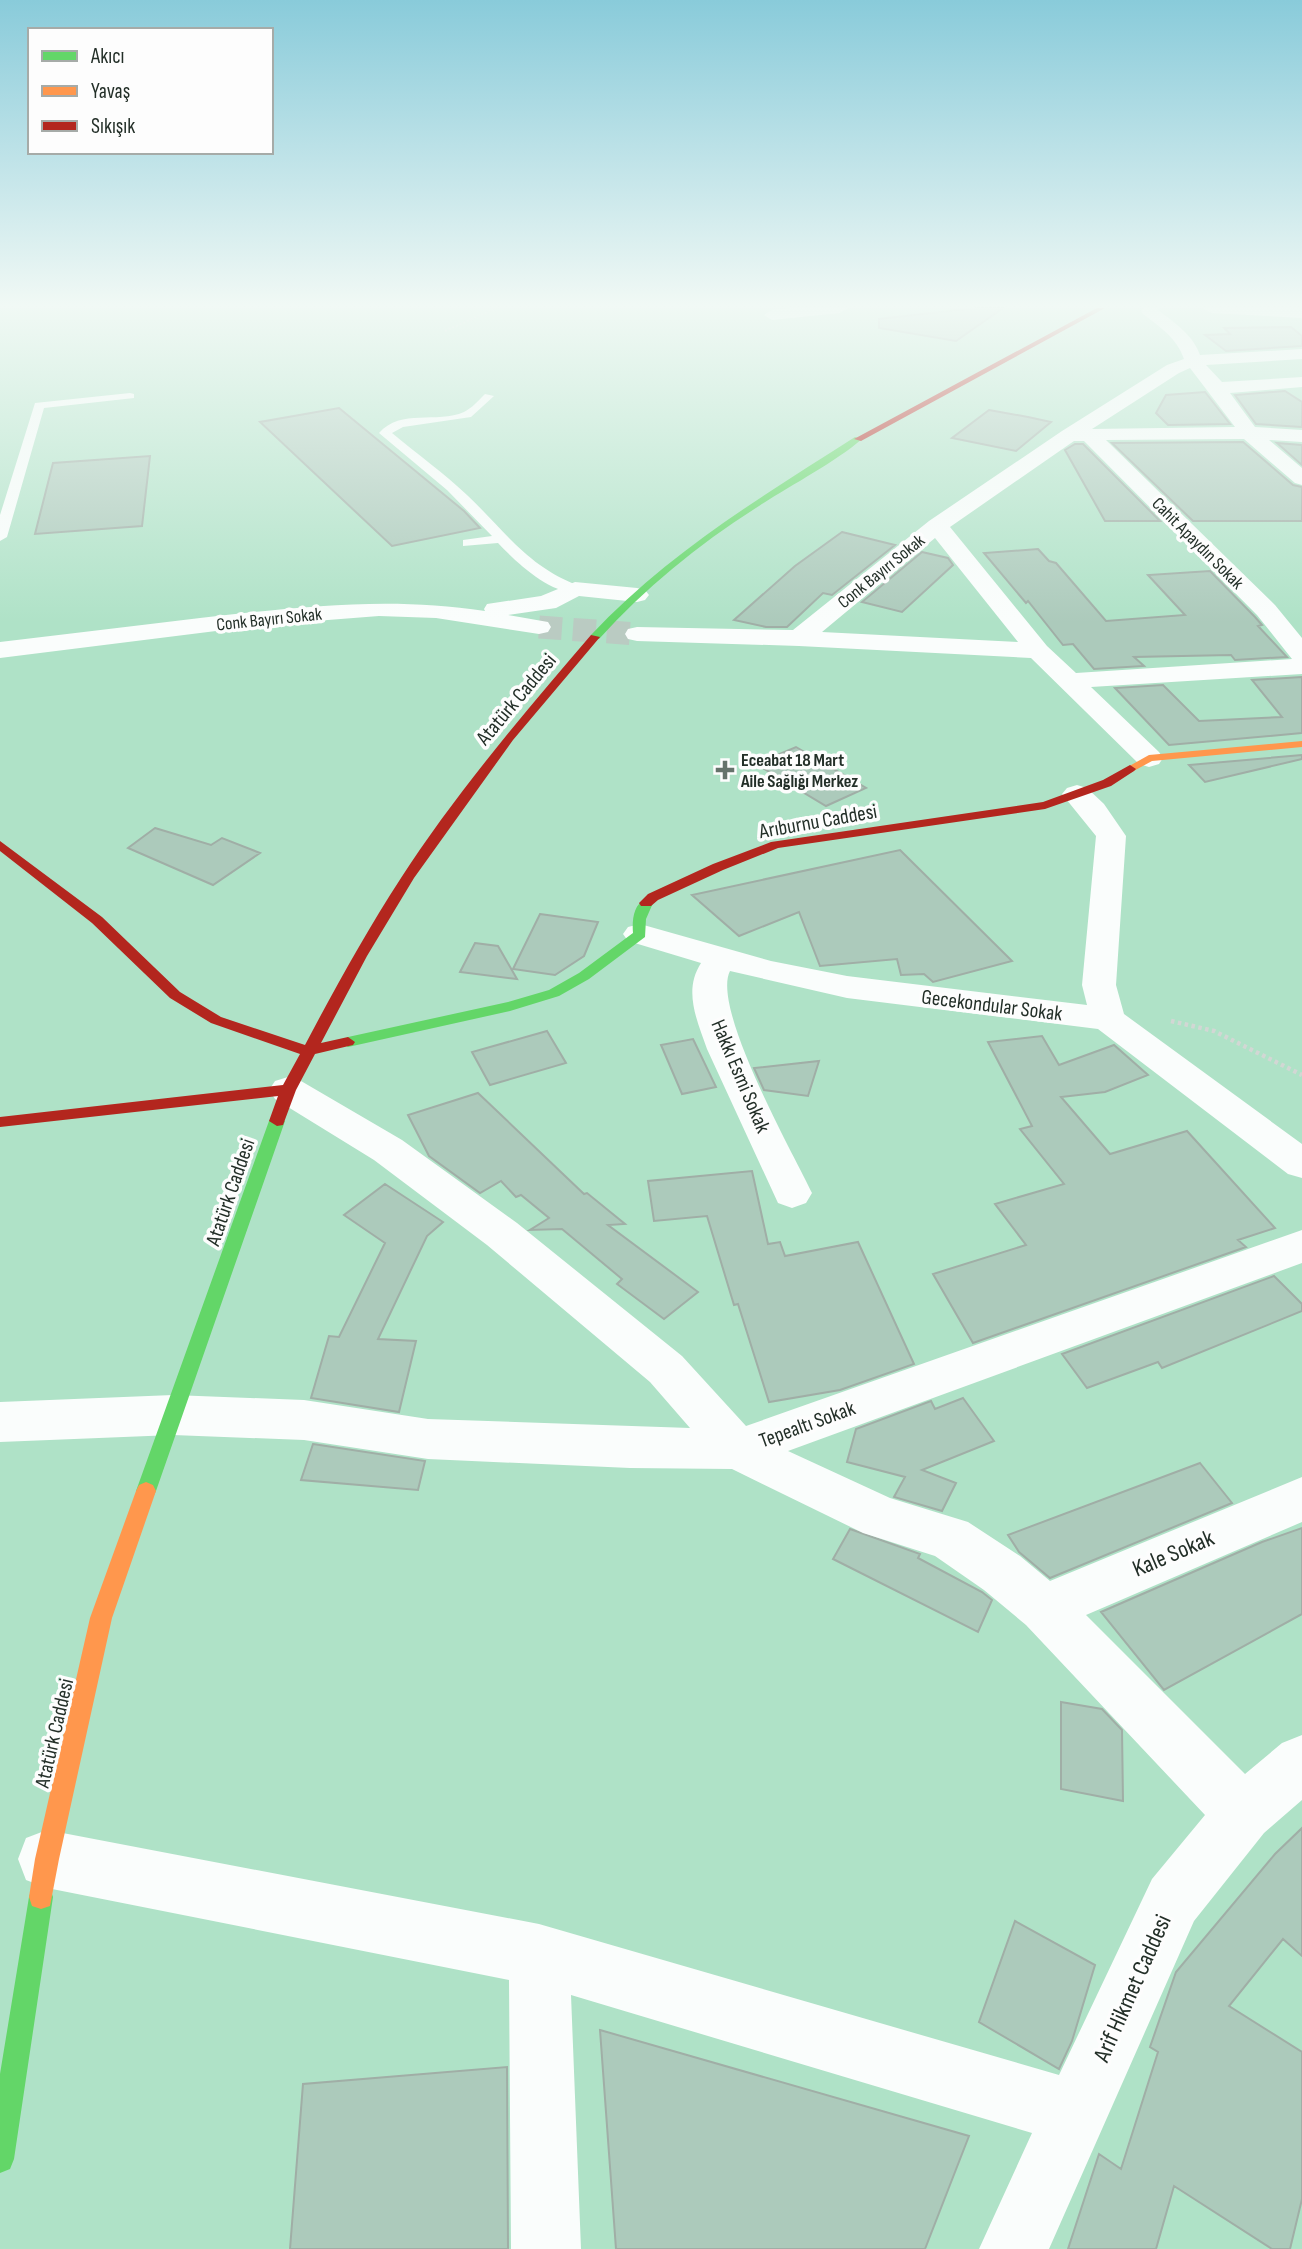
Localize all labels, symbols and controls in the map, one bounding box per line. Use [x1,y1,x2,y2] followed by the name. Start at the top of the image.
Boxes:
[28,28,273,154] legend
[90,44,124,69] text: Akıcı
[91,79,130,104] text: Yavaş
[91,114,135,139] text: Sıkışık
[1147,493,1248,594] street label: Cahit Apaydın Sokak
[834,530,929,613] street label: Conk Bayırı Sokak
[215,604,323,635] street label: Conk Bayırı Sokak
[470,649,562,751] street label: Atatürk Caddesi
[740,750,858,792] place label: Eceabat 18 Mart Aile Sağlığı Merkez
[715,760,735,780] marker: Eceabat 18 Mart Aile Sağlığı Merkez
[756,799,879,844] street label: Arıburnu Caddesi
[920,984,1064,1027] street label: Gecekondular Sokak
[705,1016,776,1137] street label: Hakkı Esmi Sokak
[200,1135,260,1250] street label: Atatürk Caddesi
[756,1396,859,1453] street label: Tepealtı Sokak
[1128,1523,1218,1584] street label: Kale Sokak
[30,1676,79,1791] street label: Atatürk Caddesi
[1087,1910,1178,2067] street label: Arif Hikmet Caddesi

